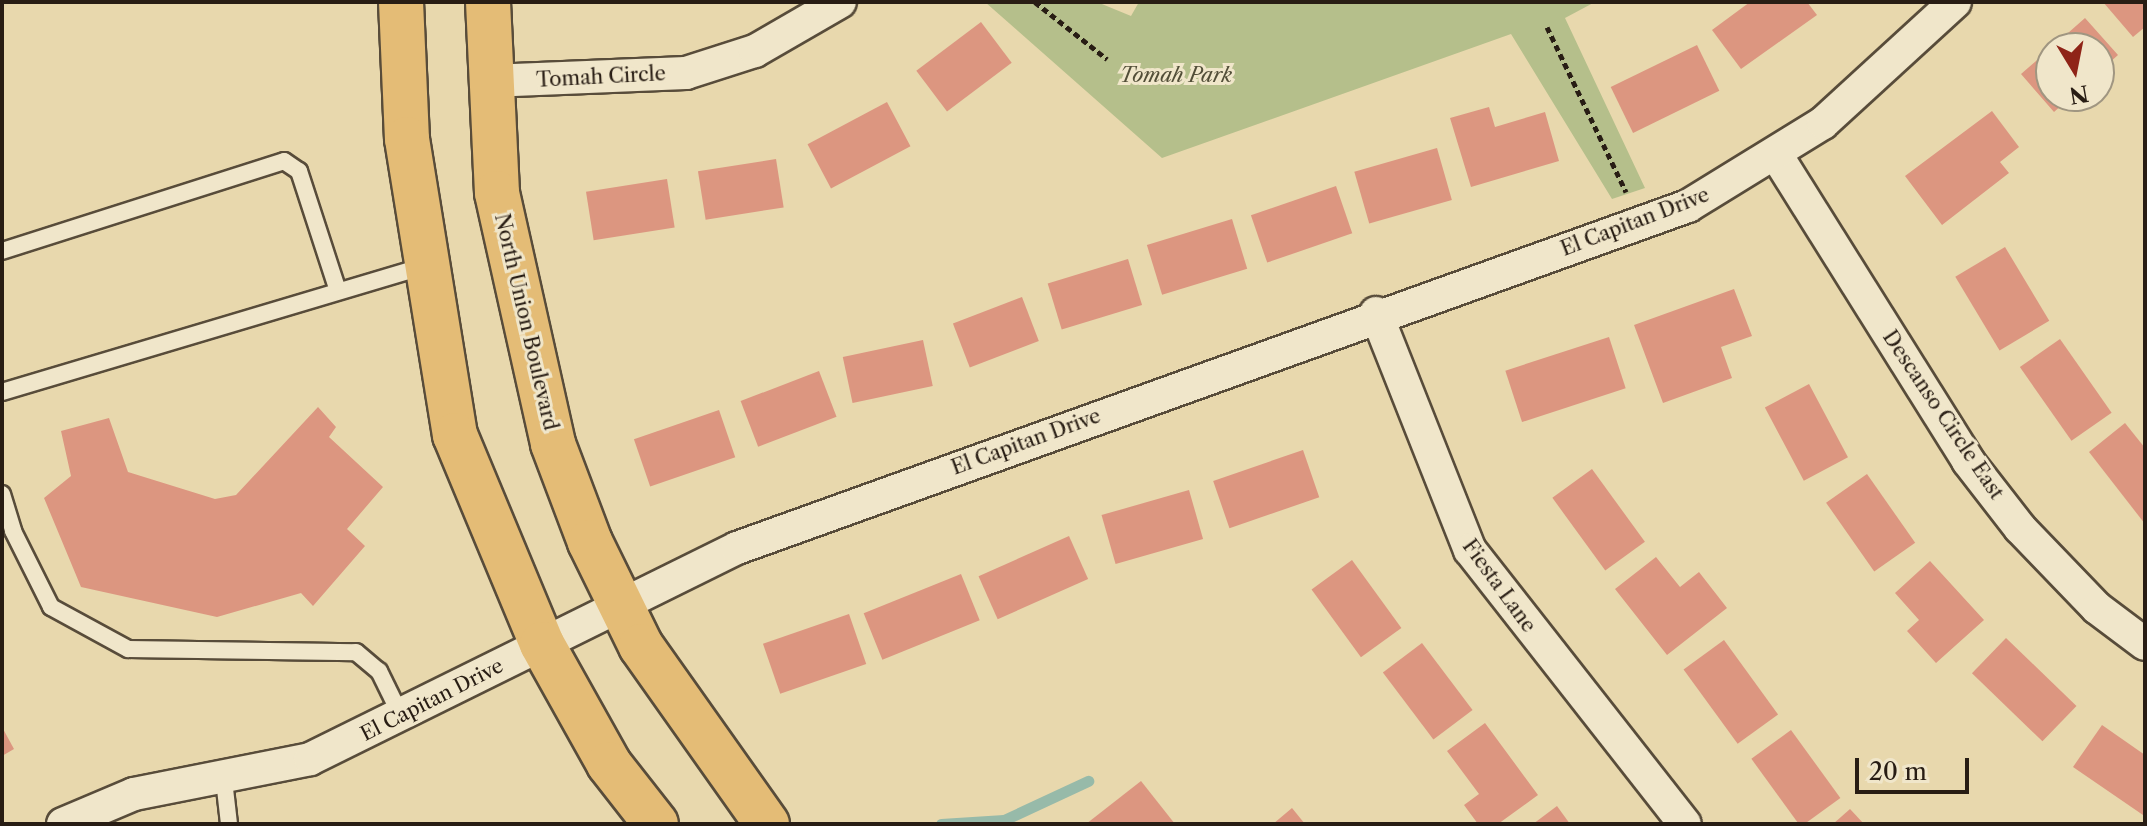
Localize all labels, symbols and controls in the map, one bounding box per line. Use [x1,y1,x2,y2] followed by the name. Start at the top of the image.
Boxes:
[2035,32,2115,112] north arrow
[536,62,666,92] street label: Tomah Circle
[1120,63,1232,87] park label: Tomah Park
[2067,79,2091,109] text: N
[1557,183,1713,261] street label: El Capitan Drive
[489,211,563,433] street label: North Union Boulevard
[1878,326,2008,504] street label: Descanso Circle East
[948,404,1104,480] street label: El Capitan Drive
[1457,535,1541,637] street label: Fiesta Lane
[357,654,507,746] street label: El Capitan Drive
[1859,742,1973,792] scale bar
[1869,757,1927,786] text: 20 m

